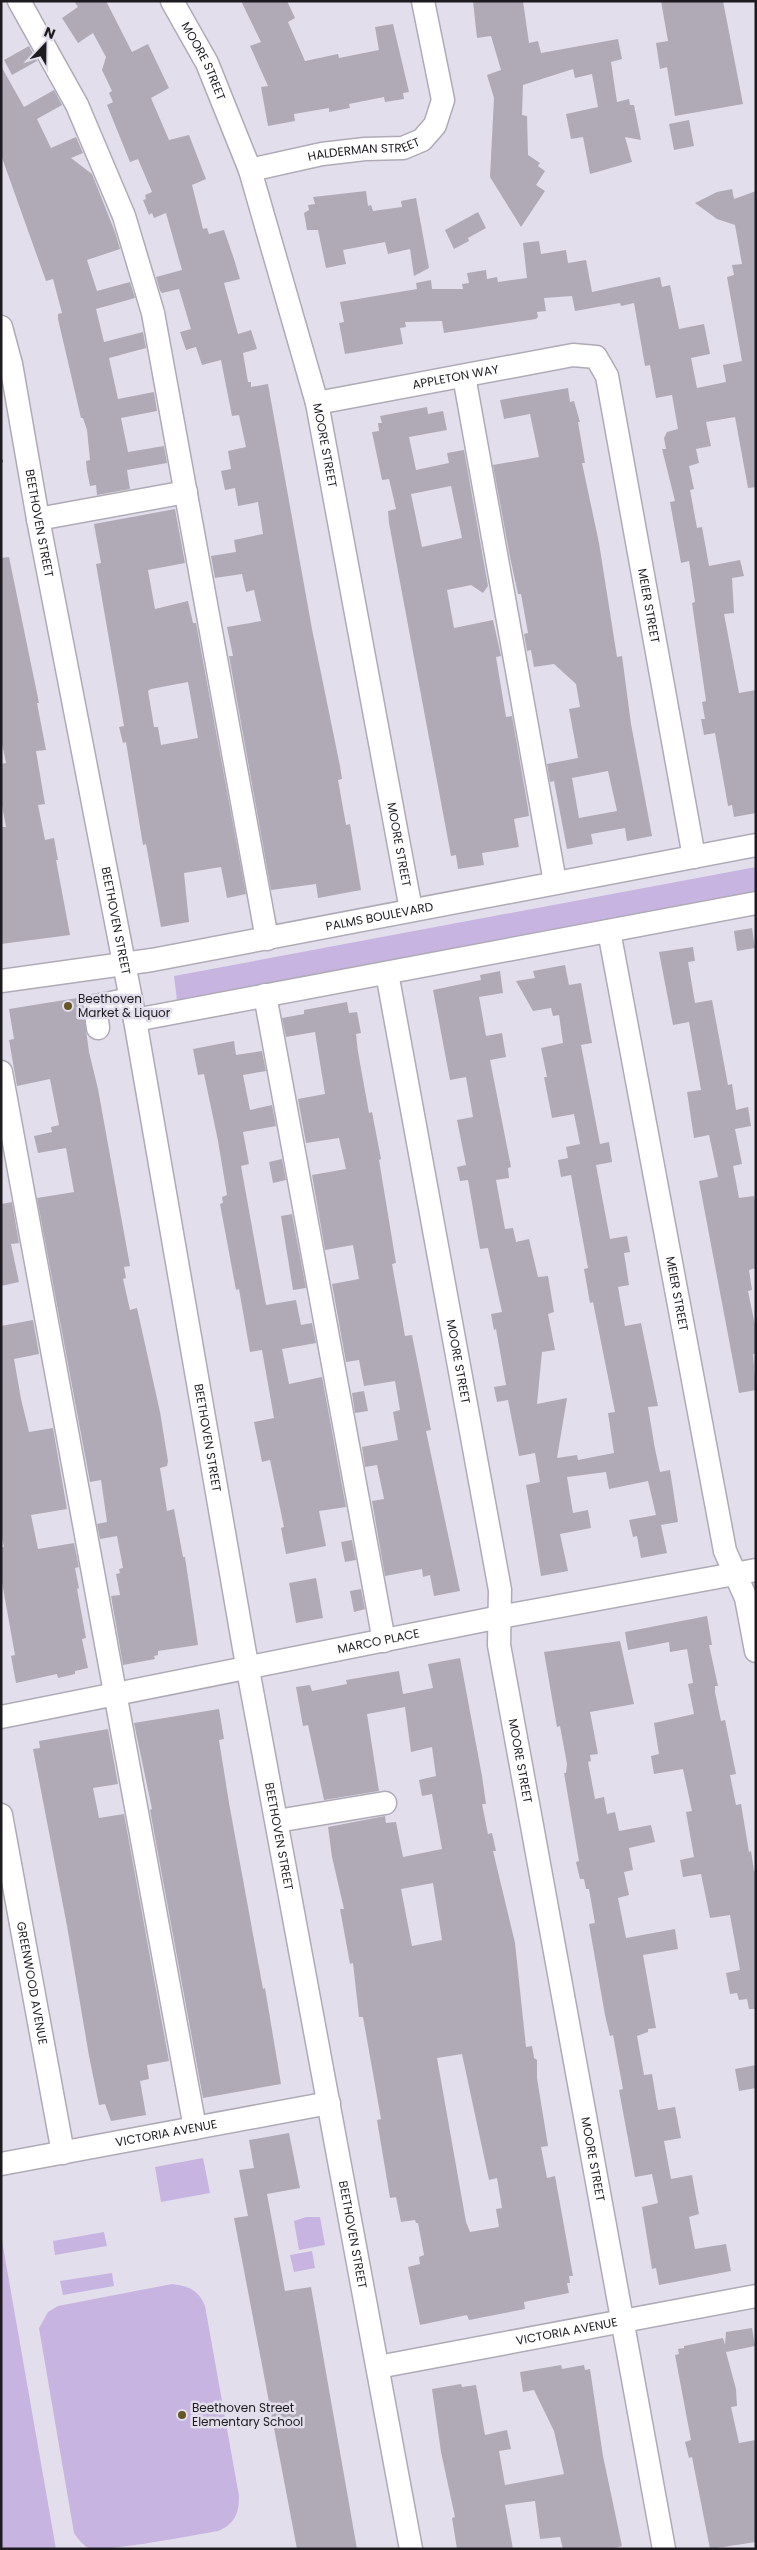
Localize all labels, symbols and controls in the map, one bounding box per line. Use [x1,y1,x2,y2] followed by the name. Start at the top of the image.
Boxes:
[177,19,230,103] street label: MOORE STREET
[20,20,70,70] north arrow
[41,22,58,44] text: N
[306,133,423,165] street label: HALDERMAN STREET
[411,360,500,393] street label: APPLETON WAY
[309,402,342,489] street label: MOORE STREET
[21,468,58,579] street label: BEETHOVEN STREET
[634,567,664,645] street label: MEIER STREET
[383,801,416,889] street label: MOORE STREET
[98,865,135,977] street label: BEETHOVEN STREET
[324,898,435,935] street label: PALMS BOULEVARD
[78,990,171,1021] place label: Beethoven Market & Liquor
[62,1000,74,1012] marker: Beethoven Market & Liquor
[662,1255,693,1333] street label: MEIER STREET
[443,1318,475,1406] street label: MOORE STREET
[190,1382,226,1494] street label: BEETHOVEN STREET
[336,1624,421,1657] street label: MARCO PLACE
[505,1717,537,1805] street label: MOORE STREET
[261,1781,298,1892] street label: BEETHOVEN STREET
[13,1920,52,2046] street label: GREENWOOD AVENUE
[114,2115,218,2151] street label: VICTORIA AVENUE
[577,2116,609,2203] street label: MOORE STREET
[335,2179,372,2290] street label: BEETHOVEN STREET
[514,2313,619,2349] street label: VICTORIA AVENUE
[192,2399,303,2430] place label: Beethoven Street Elementary School
[176,2409,188,2421] marker: Beethoven Street Elementary School

